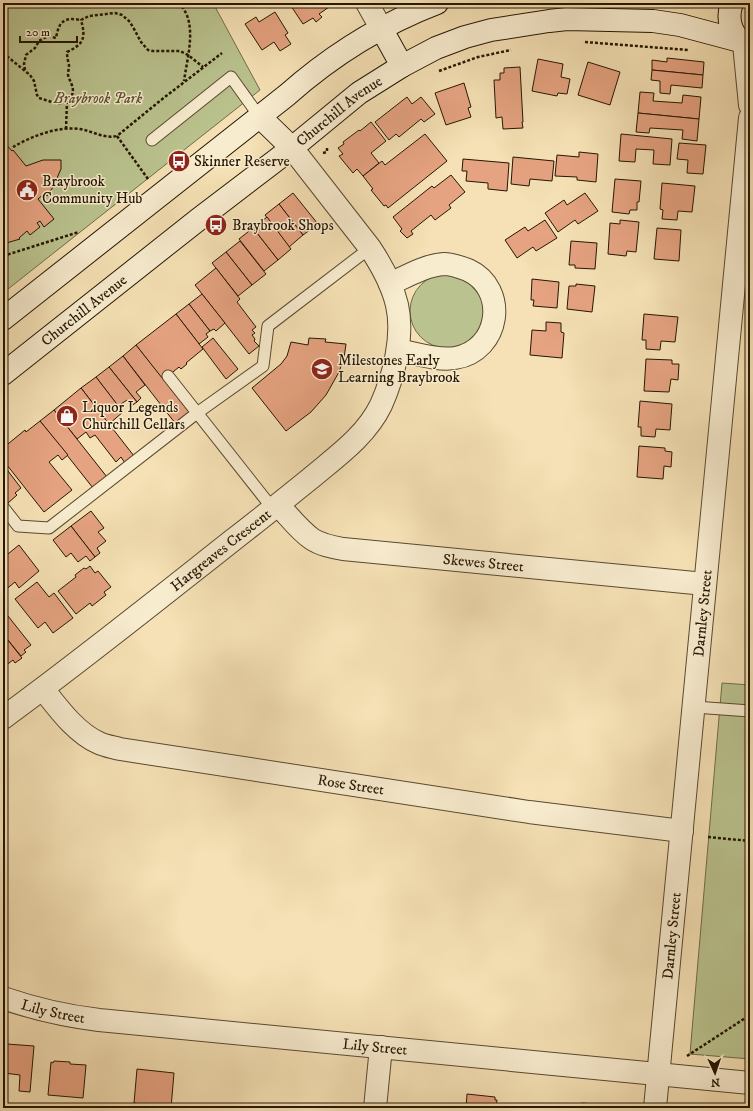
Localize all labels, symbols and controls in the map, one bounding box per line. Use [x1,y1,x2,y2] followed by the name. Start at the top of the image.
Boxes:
[20,18,77,44] scale bar
[26,25,50,40] text: 20 m
[292,72,386,151] street label: Churchill Avenue
[53,89,143,108] park label: Braybrook Park
[166,148,192,174] bus stop icon: Skinner Reserve
[194,152,290,171] place label: Skinner Reserve
[42,172,142,208] place label: Braybrook Community Hub
[14,177,40,203] public building icon: Braybrook Community Hub
[203,212,229,238] bus stop icon: Braybrook Shops
[232,216,334,235] place label: Braybrook Shops
[37,271,131,350] street label: Churchill Avenue
[338,351,461,387] place label: Milestones Early Learning Braybrook
[309,356,335,382] school or university icon: Milestones Early Learning Braybrook
[82,398,185,434] place label: Liquor Legends Churchill Cellars
[54,403,80,429] shop icon: Liquor Legends Churchill Cellars
[167,505,275,596] street label: Hargreaves Crescent
[442,550,525,576] street label: Skewes Street
[689,569,717,658] street label: Darnley Street
[316,771,386,800] street label: Rose Street
[658,891,686,980] street label: Darnley Street
[19,995,86,1028] street label: Lily Street
[342,1035,408,1060] street label: Lily Street
[695,1053,735,1093] north arrow
[711,1075,720,1089] text: N

